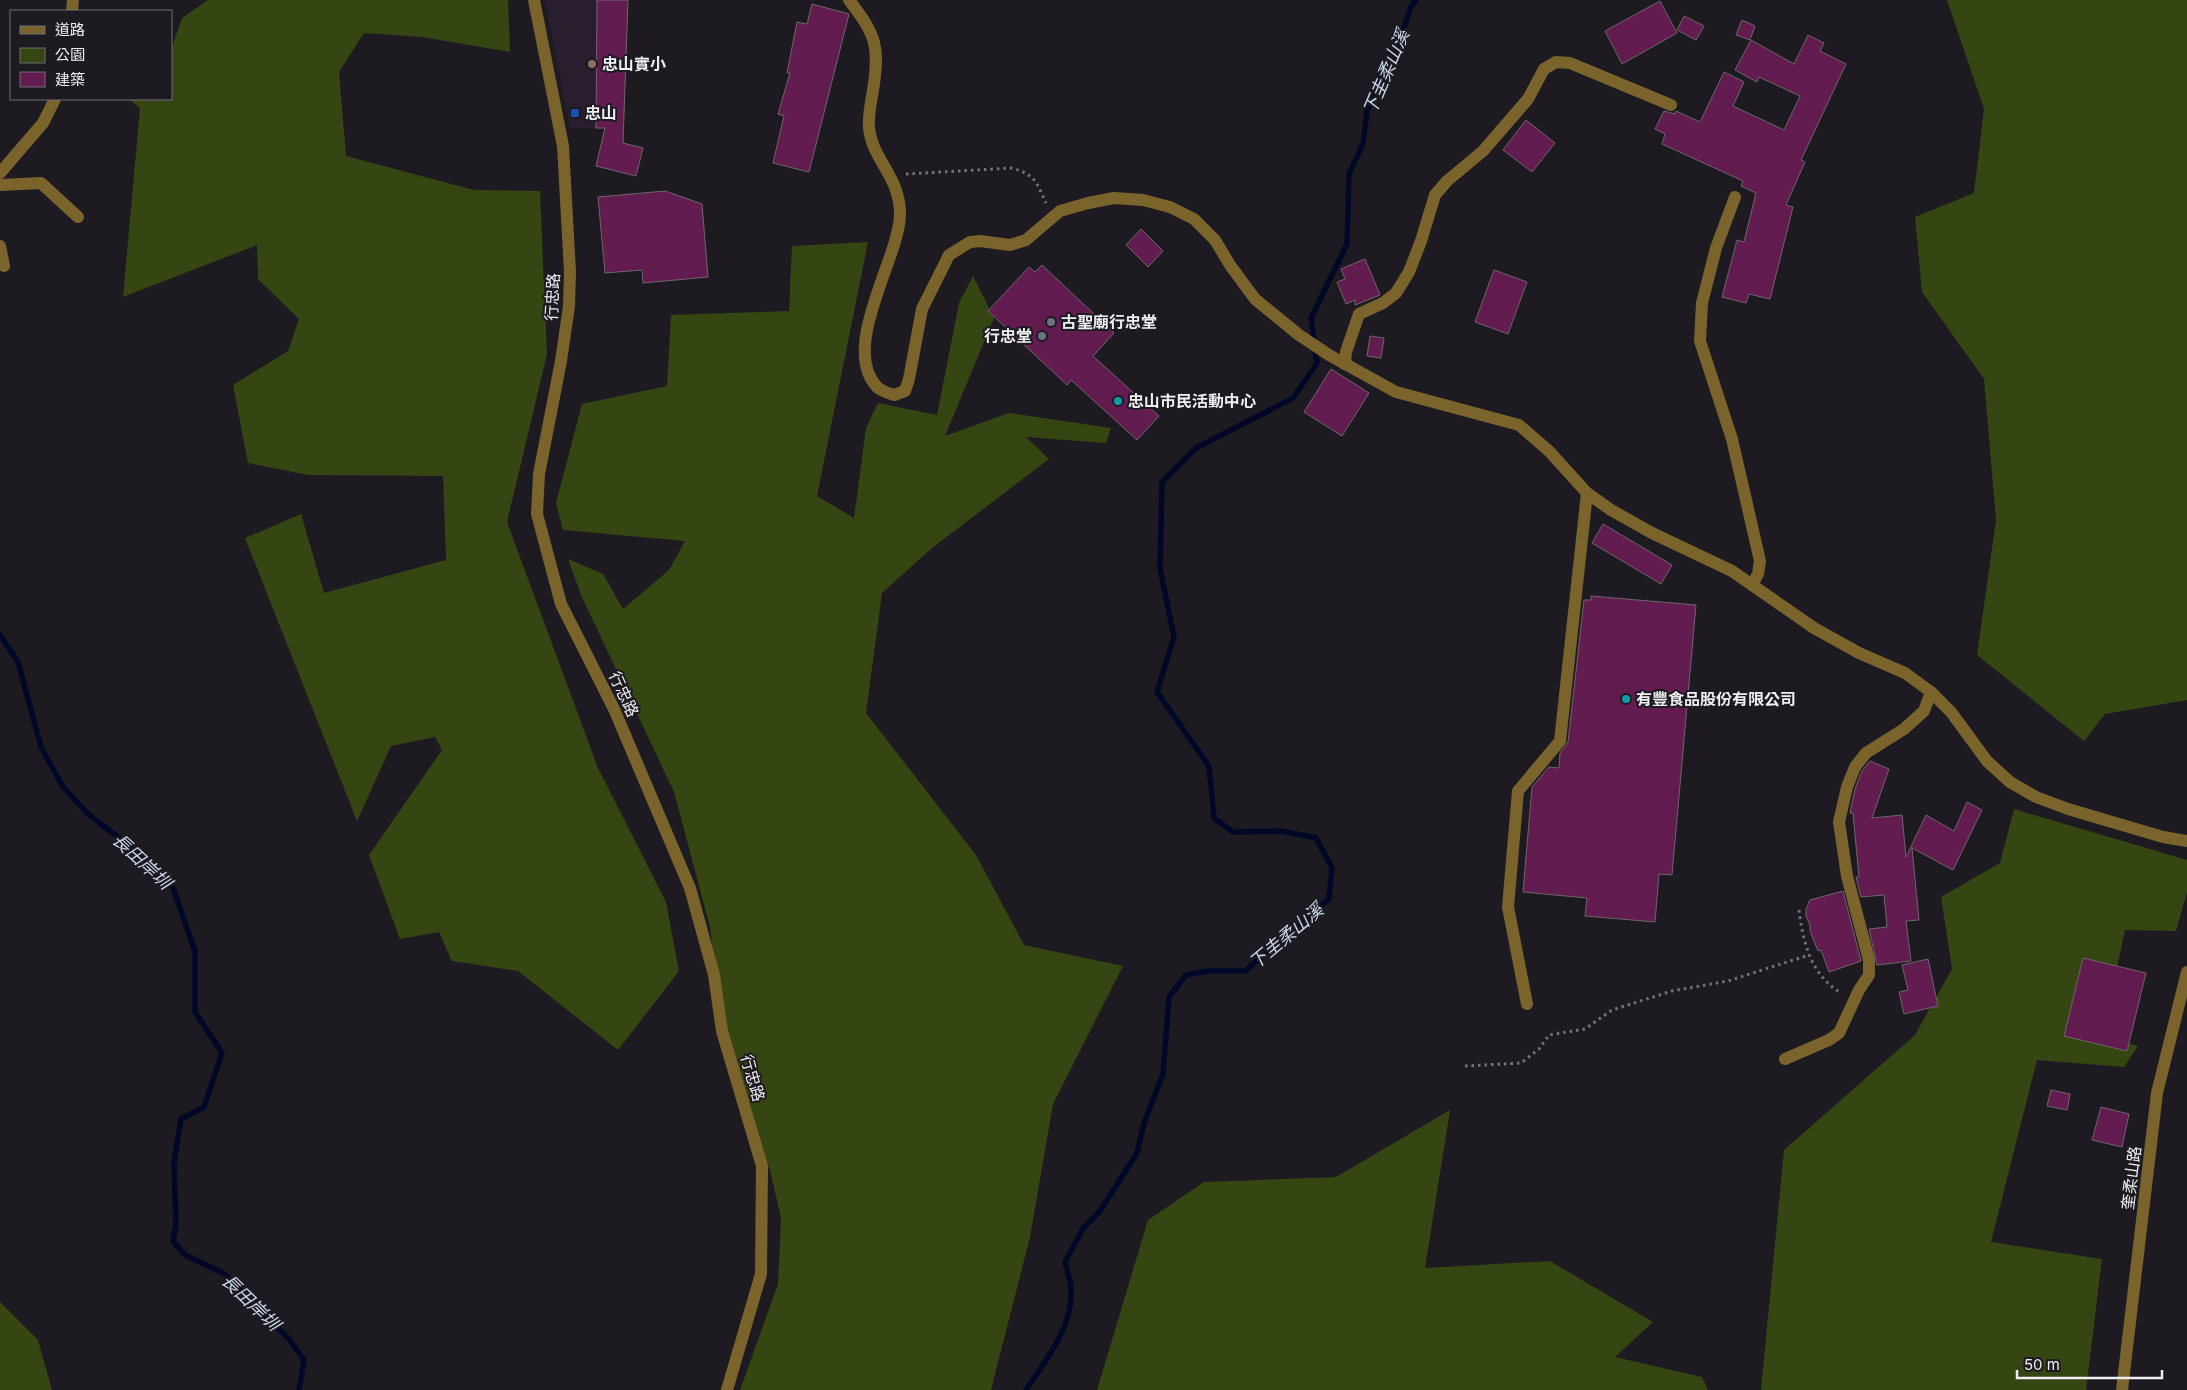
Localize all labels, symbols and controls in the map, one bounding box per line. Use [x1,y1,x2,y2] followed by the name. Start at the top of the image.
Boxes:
[10,10,172,100] legend
[55,20,85,39] text: 道路
[1359,24,1414,118] water label: 下圭柔山溪
[55,45,85,64] text: 公園
[602,54,666,74] place label: 忠山實小
[586,58,598,70] marker: 忠山實小
[55,70,85,89] text: 建築
[585,103,617,123] place label: 忠山
[569,107,581,119] marker: 忠山
[541,273,563,321] street label: 行忠路
[1061,312,1157,332] place label: 古聖廟行忠堂
[1045,316,1057,328] marker: 古聖廟行忠堂
[984,326,1032,346] place label: 行忠堂
[1036,330,1048,342] marker: 行忠堂
[1128,391,1256,411] place label: 忠山市民活動中心
[1112,395,1124,407] marker: 忠山市民活動中心
[605,668,643,720] street label: 行忠路
[1636,689,1796,709] place label: 有豐食品股份有限公司
[1620,693,1632,705] marker: 有豐食品股份有限公司
[109,829,178,895] water label: 長田岸圳
[1245,897,1330,973] water label: 下圭柔山溪
[737,1052,769,1104] street label: 行忠路
[2117,1145,2145,1211] street label: 奎柔山路
[218,1269,286,1337] water label: 長田岸圳
[2017,1348,2162,1380] scale bar
[2024,1355,2060,1374] text: 50 m

